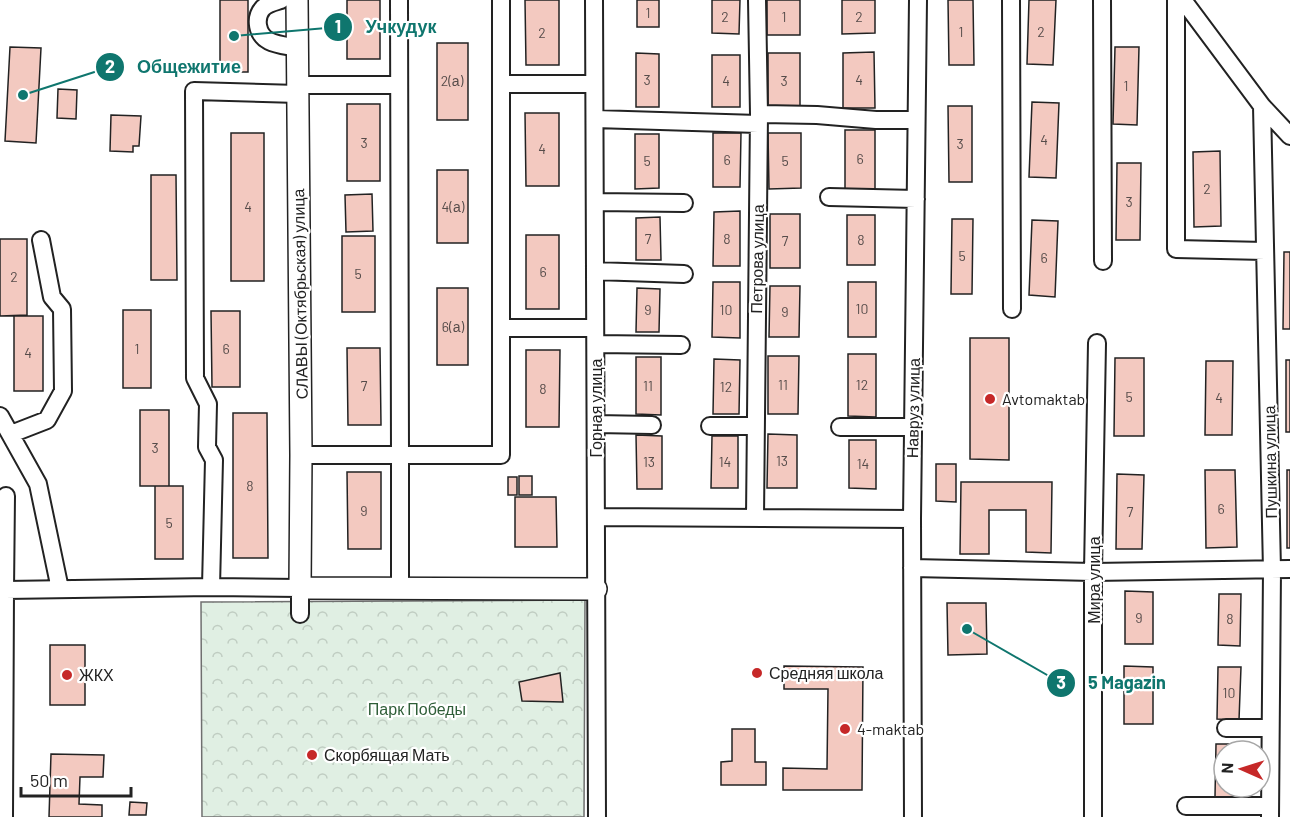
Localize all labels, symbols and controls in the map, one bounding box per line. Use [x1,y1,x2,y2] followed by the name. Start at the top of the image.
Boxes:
[646,4,650,21] house number: 1
[721,8,729,25] house number: 2
[782,8,786,25] house number: 1
[855,8,863,25] house number: 2
[323,9,448,45] callout: Учкудук
[335,15,341,37] text: 1
[366,15,437,37] text: Учкудук
[959,23,963,40] house number: 1
[1037,23,1045,40] house number: 2
[538,24,546,41] house number: 2
[95,49,252,85] callout: Общежитие
[105,55,115,77] text: 2
[137,55,241,77] text: Общежитие
[643,71,651,88] house number: 3
[855,71,863,88] house number: 4
[441,72,464,89] house number: 2(а)
[722,72,730,89] house number: 4
[780,72,788,89] house number: 3
[1124,77,1128,94] house number: 1
[1040,131,1048,148] house number: 4
[360,134,368,151] house number: 3
[956,135,964,152] house number: 3
[538,140,546,157] house number: 4
[856,150,864,167] house number: 6
[723,151,731,168] house number: 6
[643,152,651,169] house number: 5
[781,152,789,169] house number: 5
[1203,180,1211,197] house number: 2
[288,188,311,400] street label: СЛАВЫ (Октябрьская) улица
[1125,193,1133,210] house number: 3
[244,198,252,215] house number: 4
[442,198,465,215] house number: 4(а)
[746,204,767,314] street label: Петрова улица
[645,230,652,247] house number: 7
[723,230,731,247] house number: 8
[857,231,865,248] house number: 8
[782,232,789,249] house number: 7
[958,247,966,264] house number: 5
[1040,249,1048,266] house number: 6
[539,263,547,280] house number: 6
[354,265,362,282] house number: 5
[10,268,18,285] house number: 2
[856,300,868,317] house number: 10
[644,301,652,318] house number: 9
[720,301,732,318] house number: 10
[781,303,789,320] house number: 9
[442,318,464,335] house number: 6(а)
[135,340,139,357] house number: 1
[222,340,230,357] house number: 6
[24,344,32,361] house number: 4
[586,358,605,457] street label: Горная улица
[902,358,923,458] street label: Навруз улица
[778,376,788,393] house number: 11
[856,376,868,393] house number: 12
[361,377,368,394] house number: 7
[643,377,653,394] house number: 11
[720,378,732,395] house number: 12
[539,380,547,397] house number: 8
[1125,388,1133,405] house number: 5
[1002,389,1085,408] place label: Avtomaktab
[1215,389,1223,406] house number: 4
[983,392,997,406] marker: Avtomaktab
[1259,405,1280,519] street label: Пушкина улица
[151,439,159,456] house number: 3
[776,452,788,469] house number: 13
[643,453,655,470] house number: 13
[719,453,731,470] house number: 14
[857,455,869,472] house number: 14
[246,477,254,494] house number: 8
[1217,500,1225,517] house number: 6
[360,502,368,519] house number: 9
[1127,503,1134,520] house number: 7
[165,514,173,531] house number: 5
[1084,536,1103,624] street label: Мира улица
[1135,609,1143,626] house number: 9
[1226,610,1234,627] house number: 8
[769,663,884,682] place label: Средняя школа
[79,665,114,684] place label: ЖКХ
[1046,665,1178,701] callout: 5 Magazin
[750,666,764,680] marker: Средняя школа
[60,668,74,682] marker: ЖКХ
[1056,671,1066,693] text: 3
[1088,671,1166,693] text: 5 Magazin
[1223,684,1235,701] house number: 10
[368,699,466,718] park label: Парк Победы
[857,719,924,738] place label: 4-maktab
[838,722,852,736] marker: 4-maktab
[1212,739,1272,799] north arrow
[324,745,450,764] place label: Скорбящая Мать
[305,748,319,762] marker: Скорбящая Мать
[21,760,130,798] scale bar
[1217,762,1236,774] text: N
[30,769,68,791] text: 50 m

